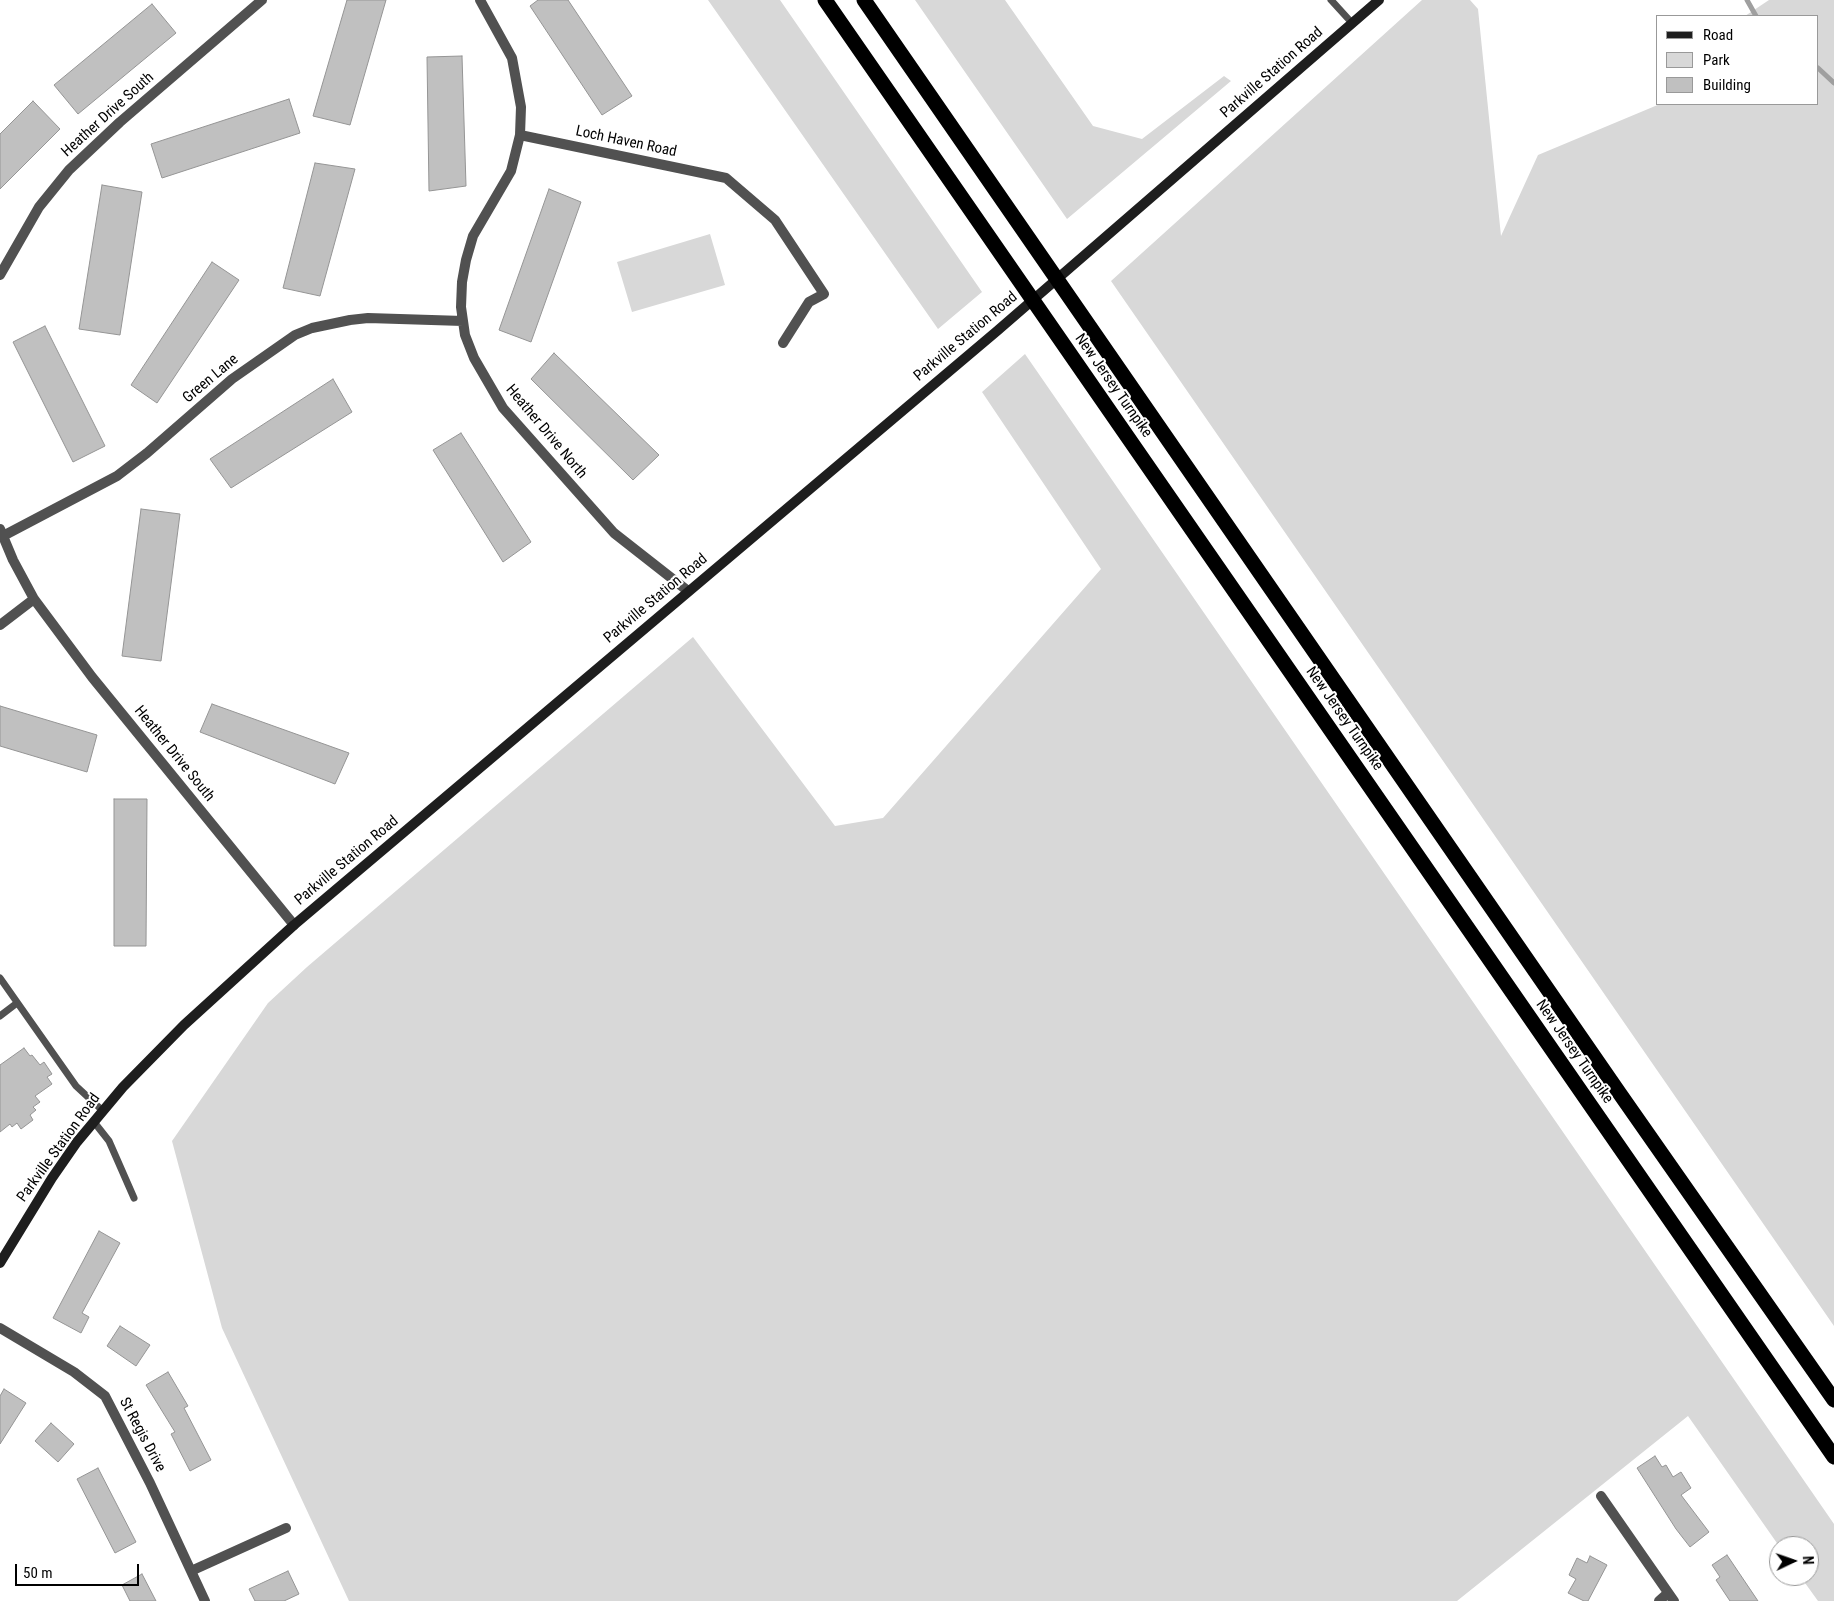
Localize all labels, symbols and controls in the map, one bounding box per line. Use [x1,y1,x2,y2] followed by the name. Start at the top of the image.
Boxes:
[1656,15,1819,105] legend
[1217,24,1327,122] street label: Parkville Station Road
[1703,26,1733,44] text: Road
[1703,51,1730,69] text: Park
[58,69,158,161] street label: Heather Drive South
[1703,76,1751,94] text: Building
[574,123,678,161] street label: Loch Haven Road
[911,288,1021,386] street label: Parkville Station Road
[1070,331,1156,441] street label: New Jersey Turnpike
[180,351,242,407] street label: Green Lane
[501,381,591,483] street label: Heather Drive North
[601,550,711,648] street label: Parkville Station Road
[1301,664,1387,774] street label: New Jersey Turnpike
[130,703,218,805] street label: Heather Drive South
[292,812,402,910] street label: Parkville Station Road
[1531,997,1617,1107] street label: New Jersey Turnpike
[14,1090,104,1206] street label: Parkville Station Road
[115,1395,169,1475] street label: St Regis Drive
[1769,1536,1819,1586] north arrow
[18,1554,141,1586] scale bar
[1800,1556,1816,1565] text: N
[23,1564,53,1582] text: 50 m

